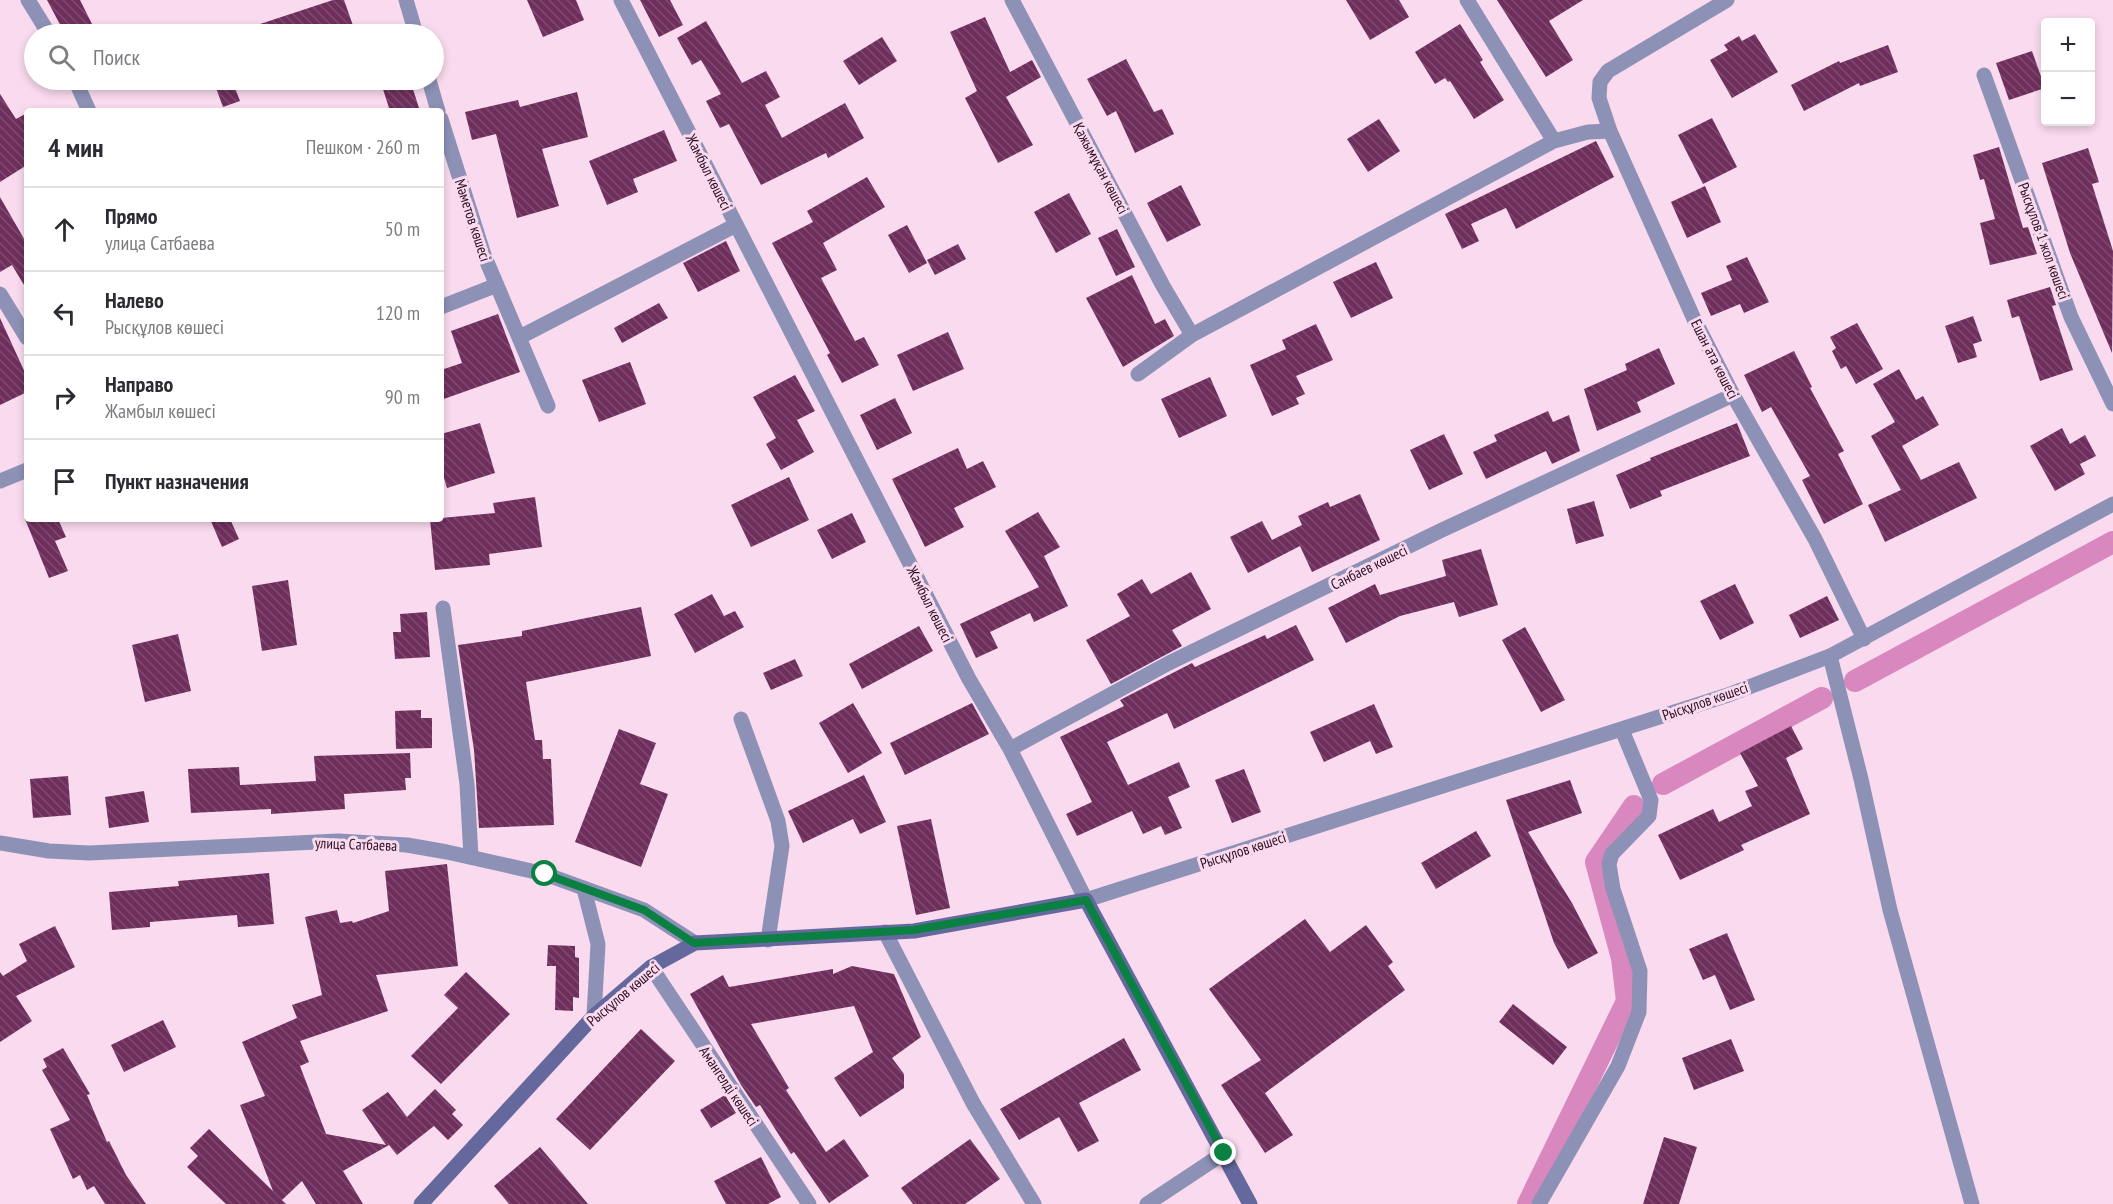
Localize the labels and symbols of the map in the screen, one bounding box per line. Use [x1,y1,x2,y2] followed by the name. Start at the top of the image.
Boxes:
[1069,119,1133,217] street label: Қажымұқан көшесі
[681,130,736,213] street label: Жамбыл көшесі
[451,176,495,264] street label: Мәметов көшесі
[2014,180,2074,302] street label: Рысқұлов 1 жол көшесі
[1687,316,1743,402] street label: Ешан ата көшесі
[1328,540,1410,594] street label: Санбаев көшесі
[902,562,957,645] street label: Жамбыл көшесі
[1660,677,1750,725] street label: Рысқұлов көшесі
[1198,827,1288,873] street label: Рысқұлов көшесі
[315,833,397,855] street label: улица Сатбаева
[531,860,557,886] route start
[583,958,663,1030] street label: Рысқұлов көшесі
[695,1042,763,1130] street label: Амангелді көшесі
[1210,1139,1236,1165] route end

